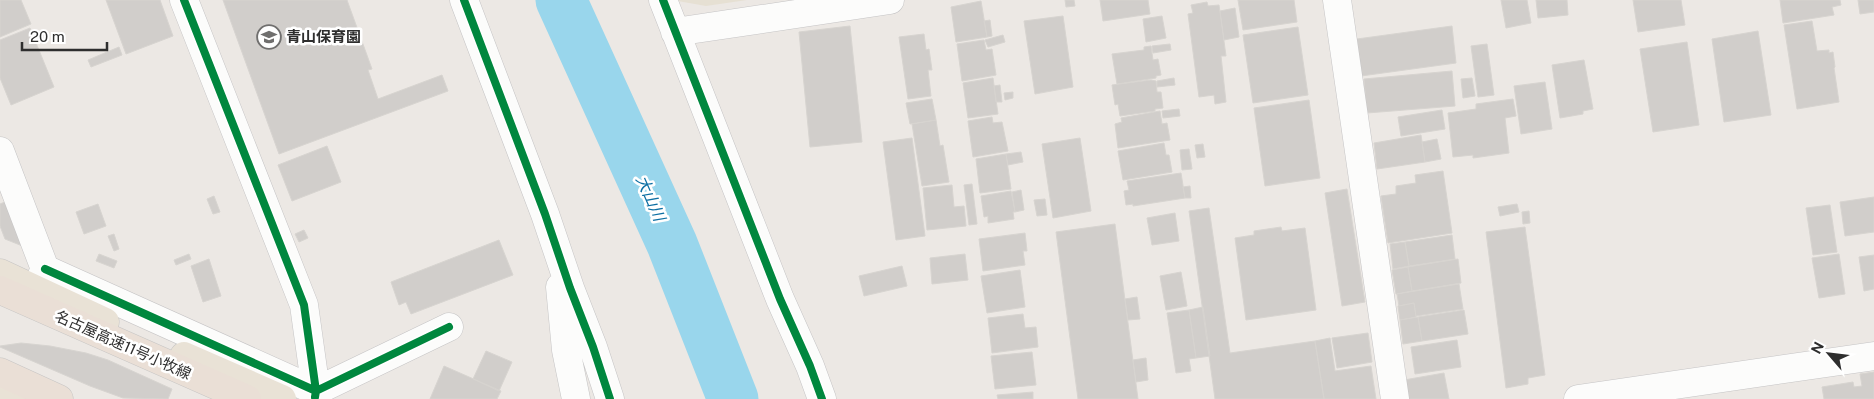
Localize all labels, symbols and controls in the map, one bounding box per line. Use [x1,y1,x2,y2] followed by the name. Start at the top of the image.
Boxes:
[22,20,108,52] scale bar
[256,24,282,50] school or university icon: 青山保育園
[30,28,65,45] text: 20 m
[286,28,361,45] place label: 青山保育園
[632,172,670,226] water label: 大山川
[53,307,194,382] street label: 名古屋高速11号小牧線
[1804,329,1854,379] north arrow
[1808,339,1827,356] text: N

